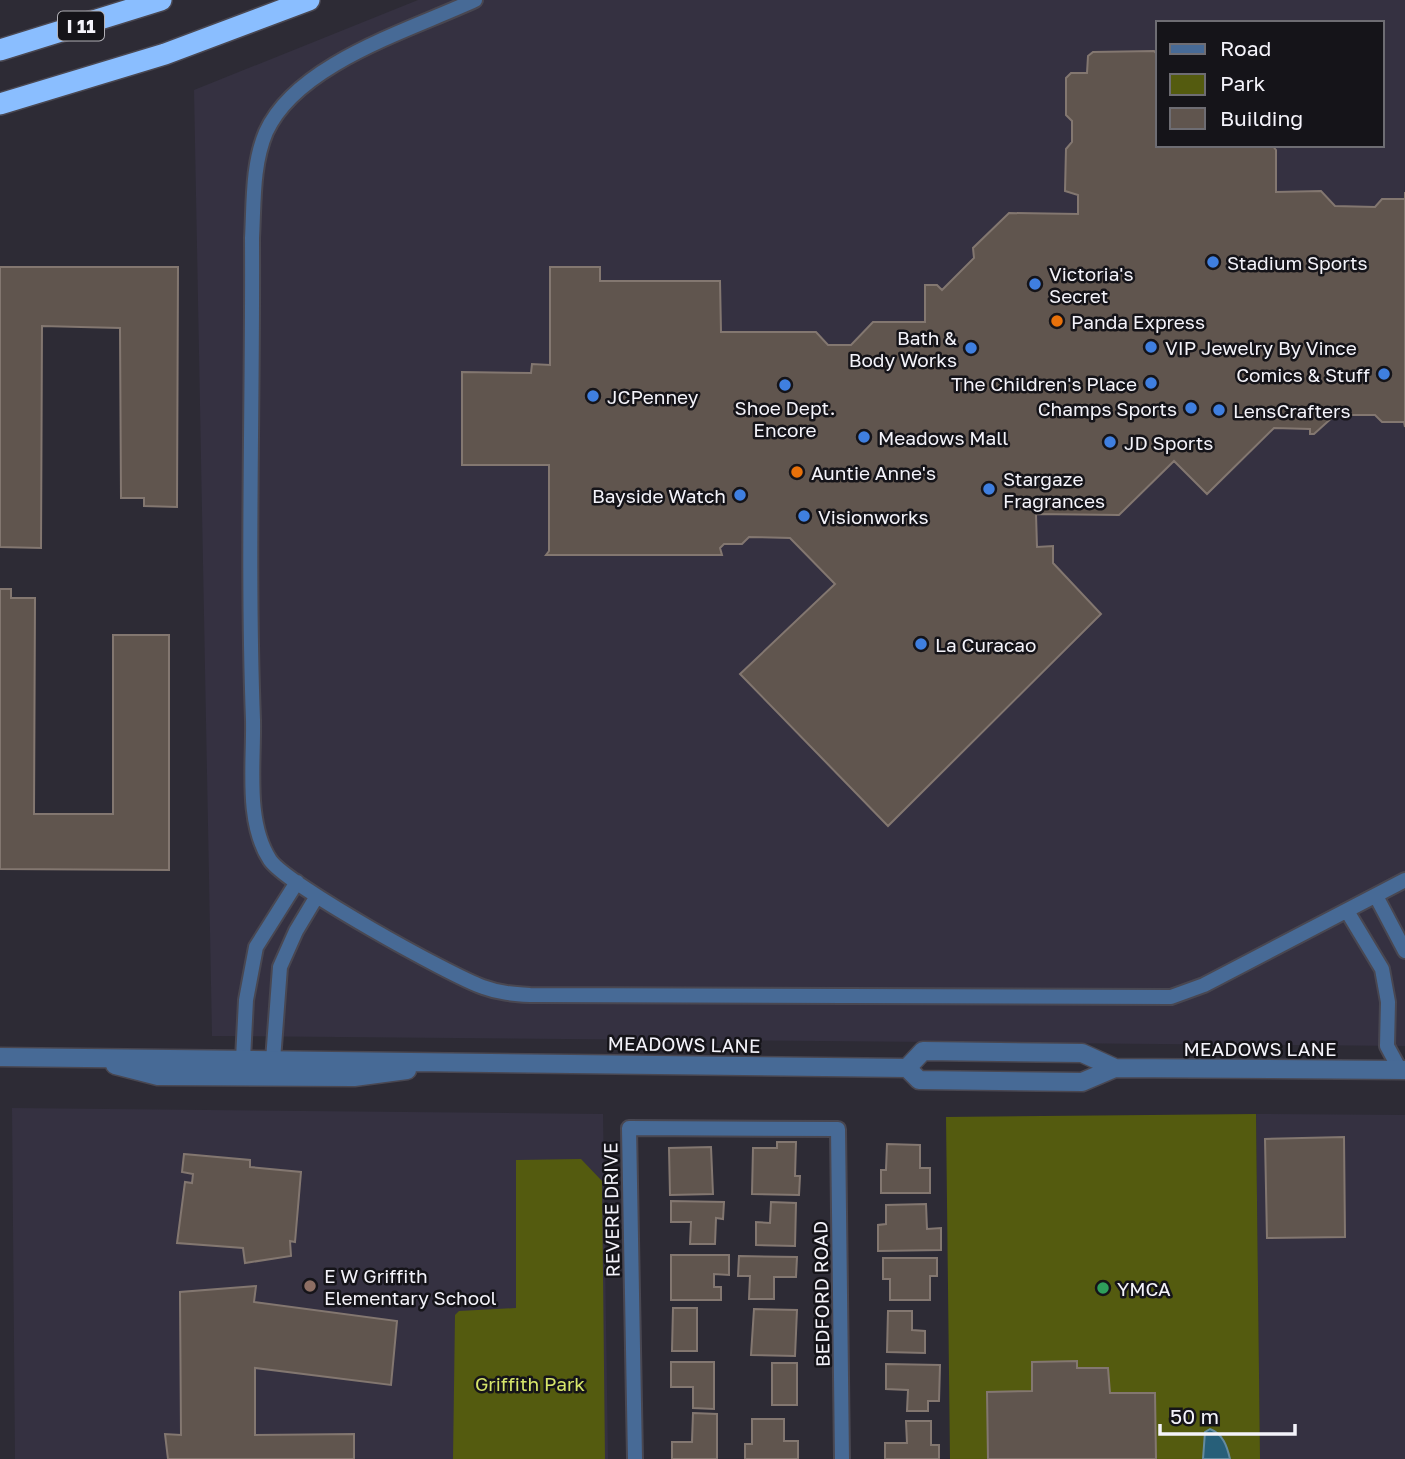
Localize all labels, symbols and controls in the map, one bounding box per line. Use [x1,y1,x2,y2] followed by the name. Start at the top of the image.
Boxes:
[58,12,104,41] road number: I 11
[1156,21,1384,147] legend
[1220,35,1271,61] text: Road
[1220,70,1266,96] text: Park
[1220,105,1303,131] text: Building
[1227,251,1368,274] place label: Stadium Sports
[1205,254,1221,270] marker: Stadium Sports
[1049,262,1133,307] place label: Victoria's Secret
[1027,276,1043,292] marker: Victoria's Secret
[1071,310,1205,333] place label: Panda Express
[1049,313,1065,329] marker: Panda Express
[849,326,957,371] place label: Bath & Body Works
[1165,336,1357,359] place label: VIP Jewelry By Vince
[1143,339,1159,355] marker: VIP Jewelry By Vince
[963,340,979,356] marker: Bath & Body Works
[1236,363,1370,386] place label: Comics & Stuff
[1376,366,1392,382] marker: Comics & Stuff
[951,372,1137,395] place label: The Children's Place
[1143,375,1159,391] marker: The Children's Place
[777,377,793,393] marker: Shoe Dept. Encore
[607,385,699,408] place label: JCPenney
[585,388,601,404] marker: JCPenney
[735,396,835,441] place label: Shoe Dept. Encore
[1038,397,1177,420] place label: Champs Sports
[1233,399,1351,422] place label: LensCrafters
[1183,400,1199,416] marker: Champs Sports
[1211,402,1227,418] marker: LensCrafters
[878,426,1008,449] place label: Meadows Mall
[856,429,872,445] marker: Meadows Mall
[1124,431,1213,454] place label: JD Sports
[1102,434,1118,450] marker: JD Sports
[811,461,936,484] place label: Auntie Anne's
[789,464,805,480] marker: Auntie Anne's
[1003,467,1105,512] place label: Stargaze Fragrances
[981,481,997,497] marker: Stargaze Fragrances
[592,484,726,507] place label: Bayside Watch
[732,487,748,503] marker: Bayside Watch
[818,505,929,528] place label: Visionworks
[796,508,812,524] marker: Visionworks
[935,633,1036,656] place label: La Curacao
[913,636,929,652] marker: La Curacao
[607,1031,761,1057] street label: MEADOWS LANE
[1184,1037,1336,1060] street label: MEADOWS LANE
[598,1142,624,1278] street label: REVERE DRIVE
[808,1221,834,1367] street label: BEDFORD ROAD
[324,1264,497,1309] place label: E W Griffith Elementary School
[1117,1277,1171,1300] place label: YMCA
[302,1278,318,1294] marker: E W Griffith Elementary School
[1095,1280,1111,1296] marker: YMCA
[475,1372,585,1395] park label: Griffith Park
[1160,1392,1295,1436] scale bar
[1170,1403,1219,1429] text: 50 m

